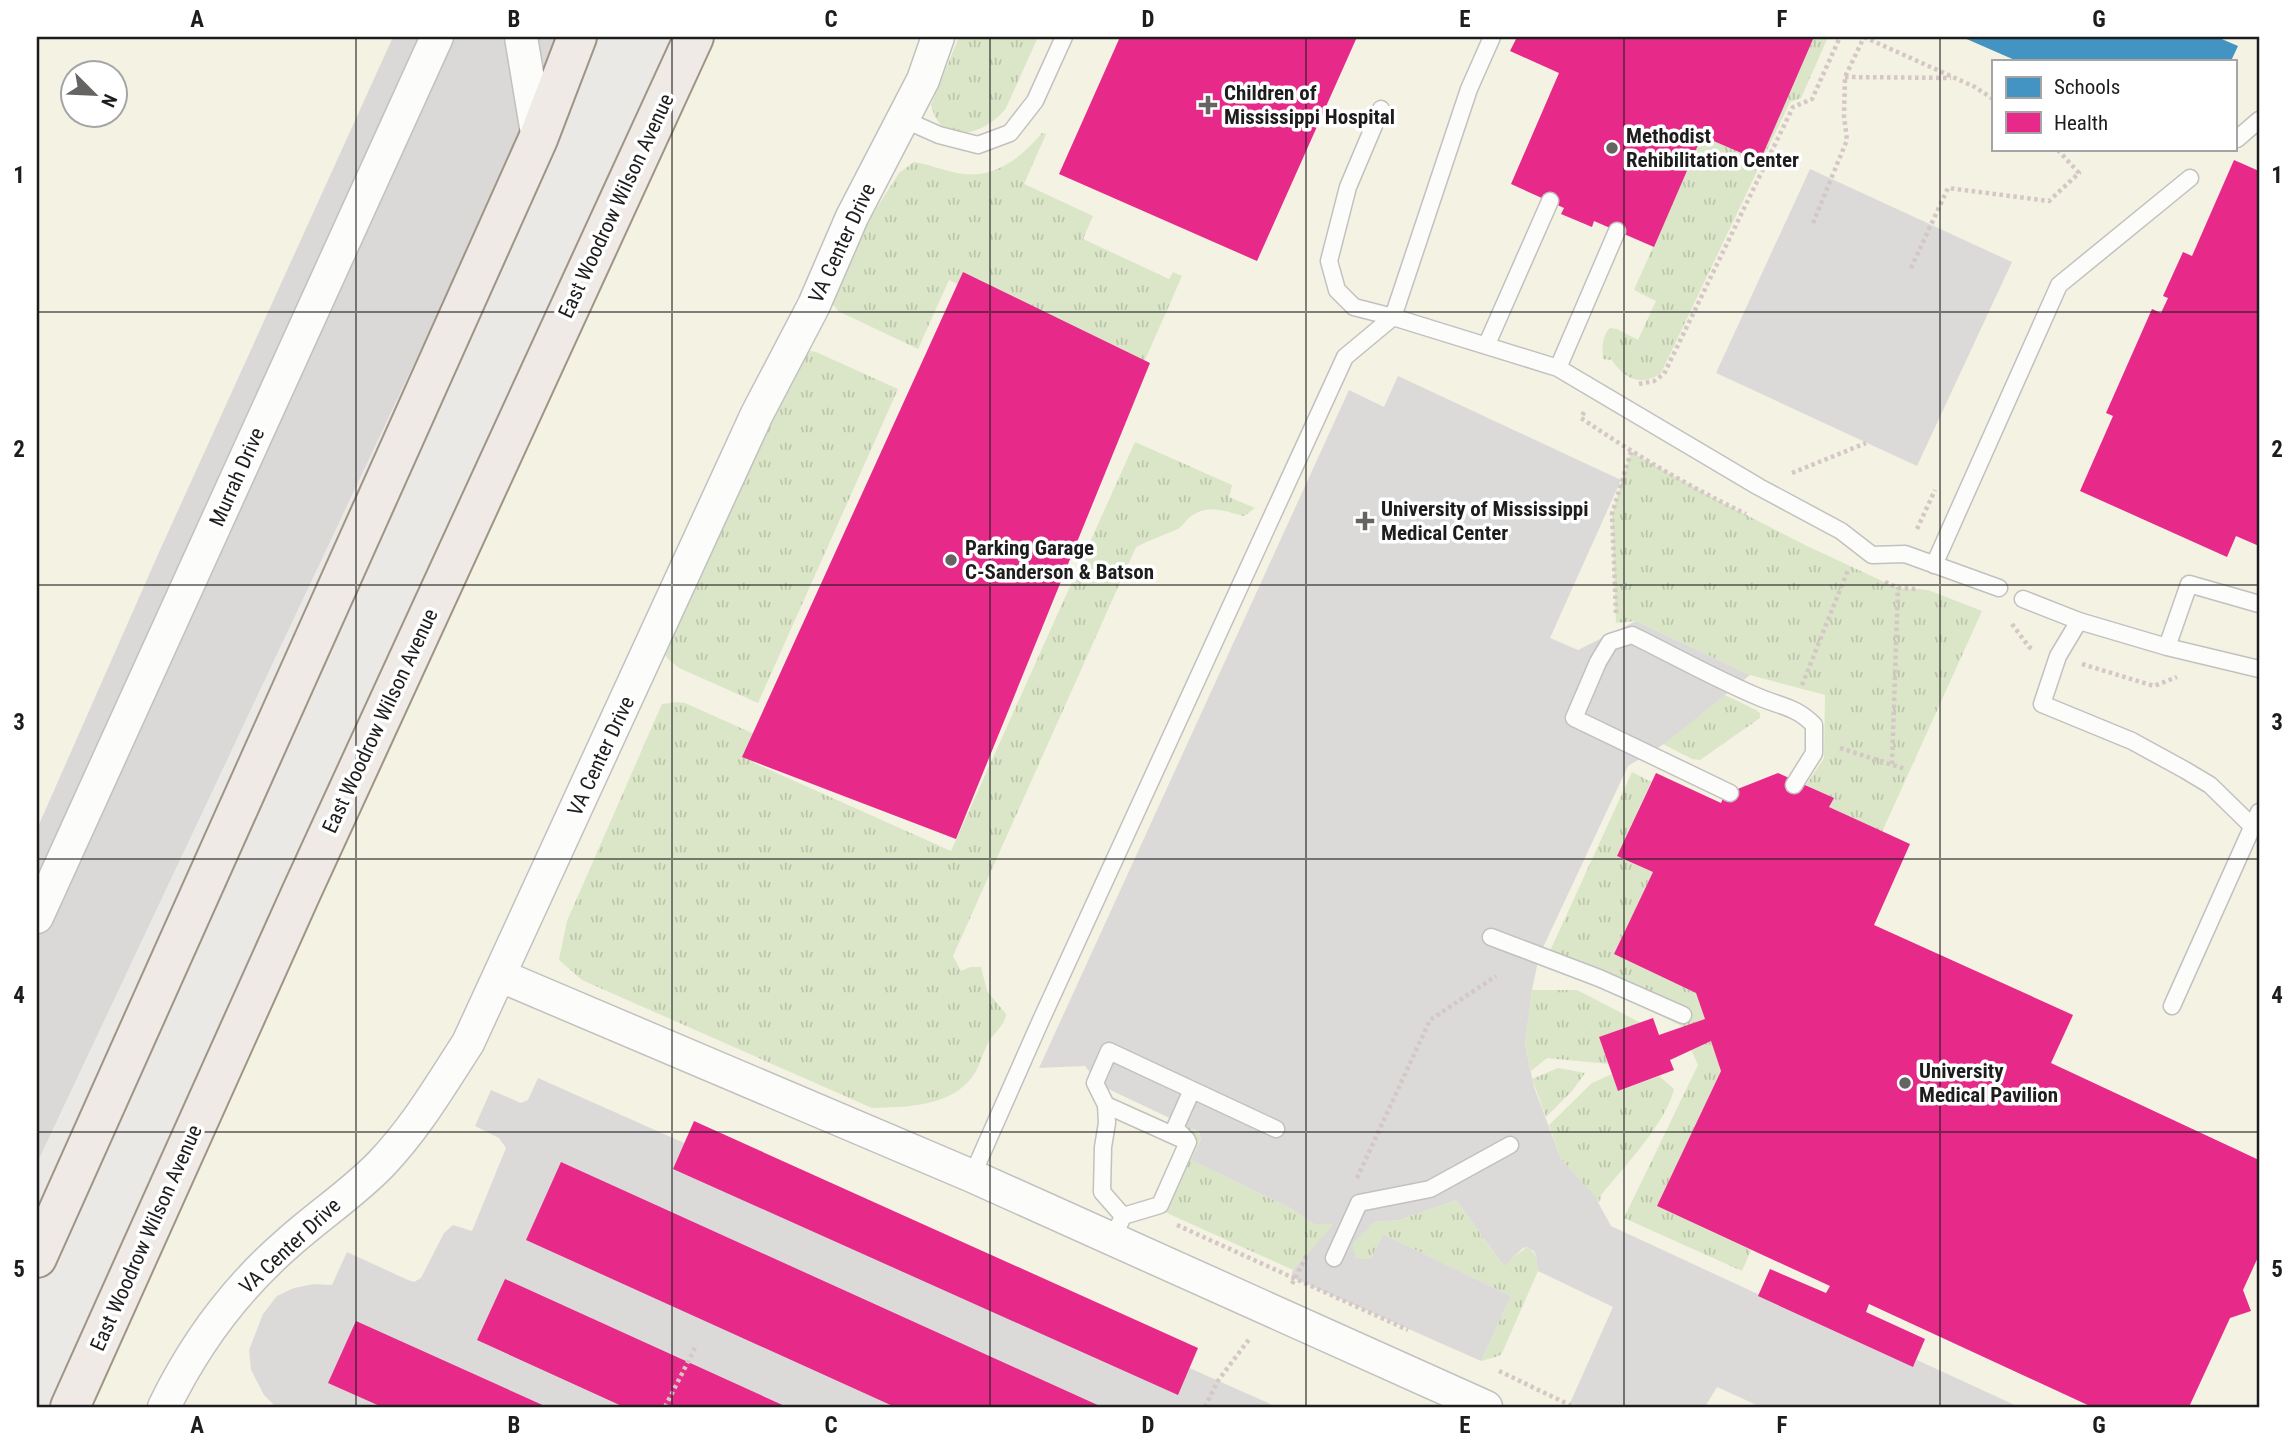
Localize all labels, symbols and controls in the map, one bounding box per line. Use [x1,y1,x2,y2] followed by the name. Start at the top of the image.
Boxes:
[190,6,204,33] text: A
[508,6,520,33] text: B
[824,6,838,33] text: C
[1142,6,1155,33] text: D
[1459,6,1471,33] text: E
[1777,6,1788,33] text: F
[2092,6,2106,33] text: G
[60,60,130,130] north arrow
[1992,60,2236,150] legend
[2054,75,2120,99] text: Schools
[1224,81,1395,129] place label: Children of Mississippi Hospital
[553,90,679,322] street label: East Woodrow Wilson Avenue
[96,91,122,111] text: N
[1198,95,1218,115] marker: Children of Mississippi Hospital
[2054,111,2108,135] text: Health
[1626,124,1799,172] place label: Methodist Rehibilitation Center
[1604,140,1620,156] marker: Methodist Rehibilitation Center
[13,162,25,189] text: 1
[2271,162,2283,189] text: 1
[804,179,880,307] street label: VA Center Drive
[205,424,269,530] street label: Murrah Drive
[13,436,25,463] text: 2
[2271,436,2283,463] text: 2
[1381,497,1589,545] place label: University of Mississippi Medical Center
[1355,511,1375,531] marker: University of Mississippi Medical Center
[965,536,1154,584] place label: Parking Garage C-Sanderson & Batson
[943,552,959,568] marker: Parking Garage C-Sanderson & Batson
[317,605,443,837] street label: East Woodrow Wilson Avenue
[563,692,639,820] street label: VA Center Drive
[13,709,25,736] text: 3
[2271,709,2283,736] text: 3
[13,982,25,1009] text: 4
[2271,982,2283,1009] text: 4
[1919,1059,2058,1107] place label: University Medical Pavilion
[1897,1075,1913,1091] marker: University Medical Pavilion
[85,1121,207,1355] street label: East Woodrow Wilson Avenue
[235,1193,345,1299] street label: VA Center Drive
[13,1256,25,1283] text: 5
[2271,1256,2283,1283] text: 5
[190,1412,204,1439] text: A
[508,1412,520,1439] text: B
[824,1412,838,1439] text: C
[1142,1412,1155,1439] text: D
[1459,1412,1471,1439] text: E
[1777,1412,1788,1439] text: F
[2092,1412,2106,1439] text: G

